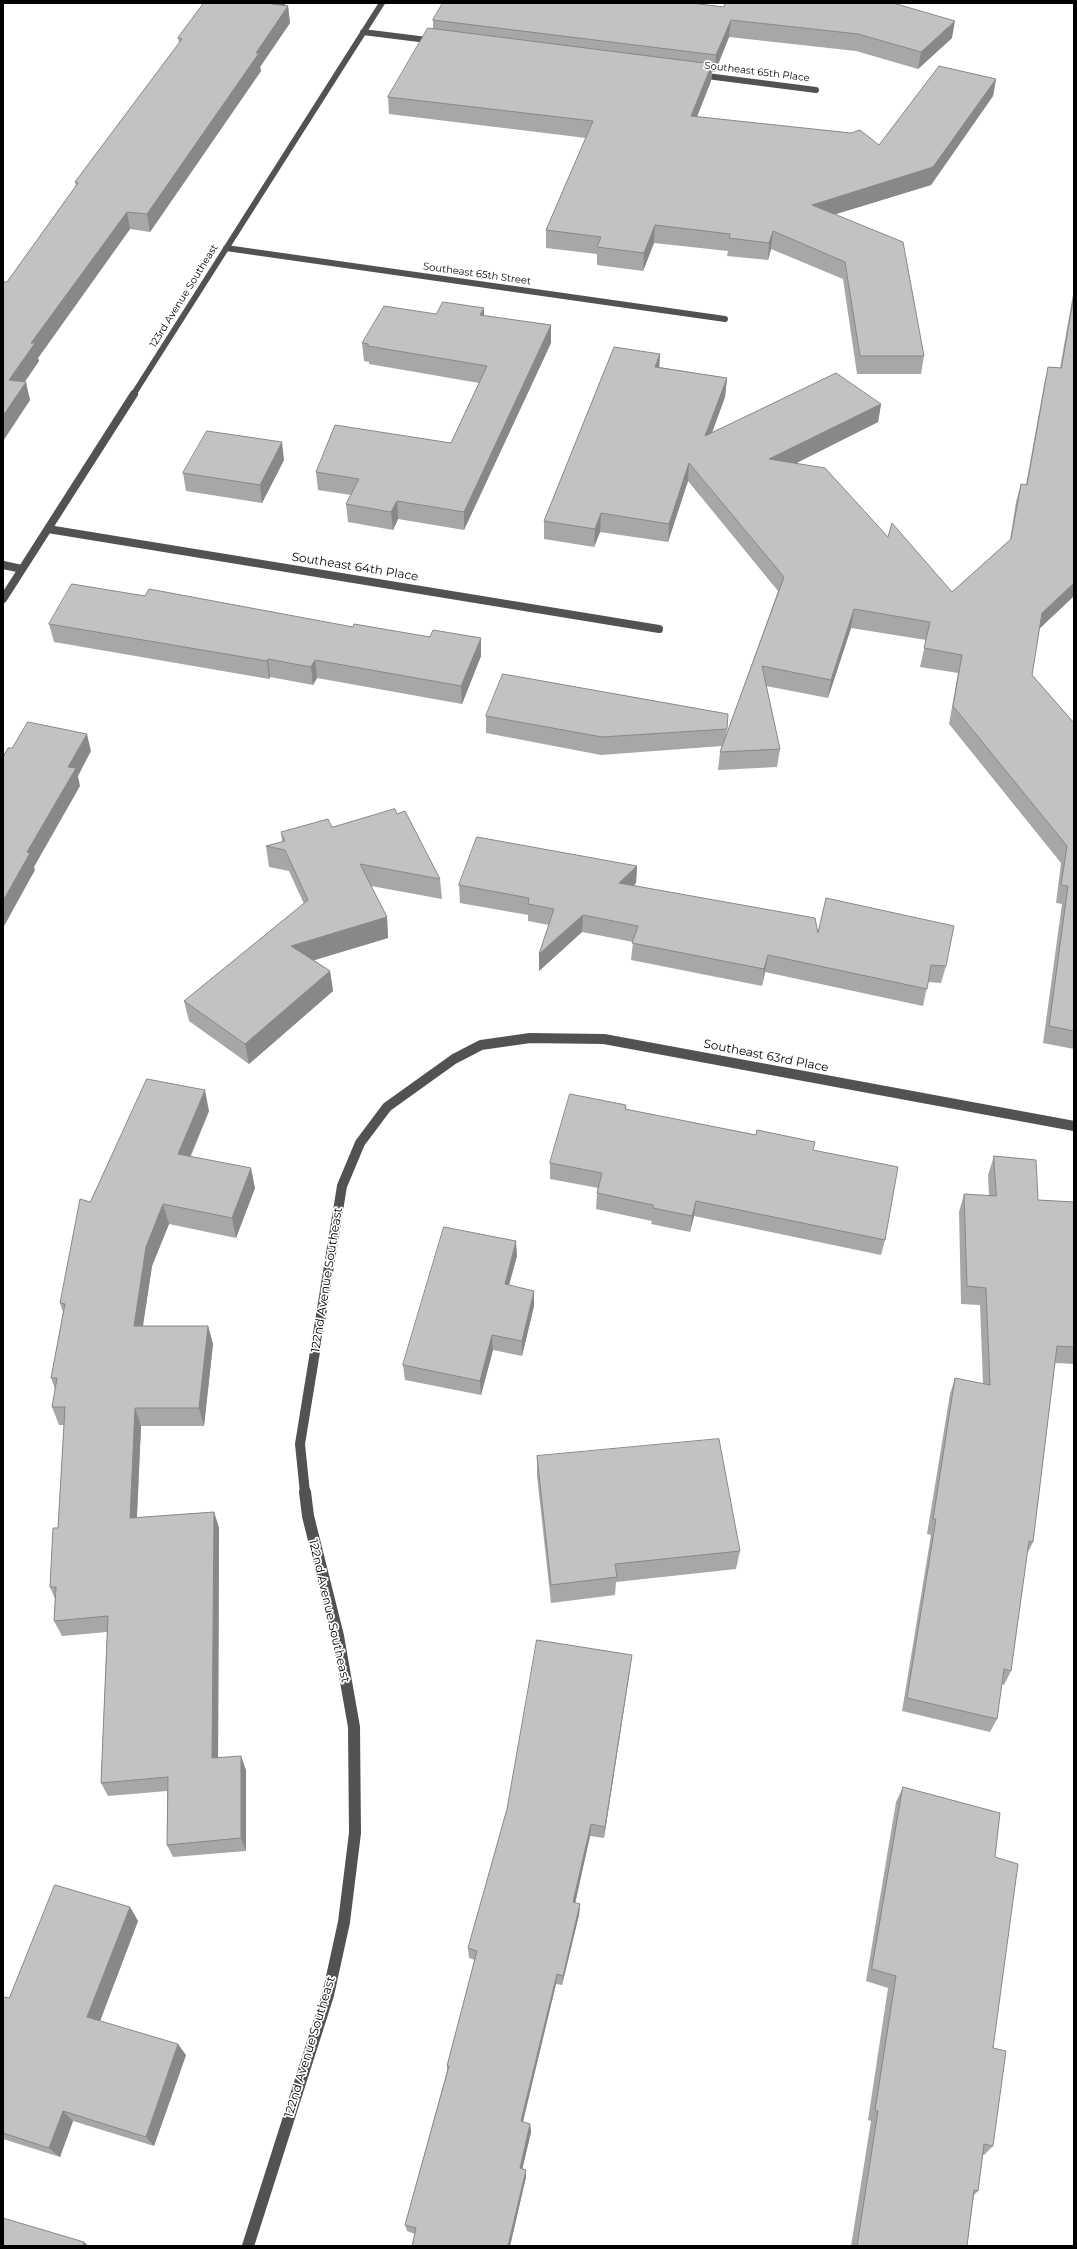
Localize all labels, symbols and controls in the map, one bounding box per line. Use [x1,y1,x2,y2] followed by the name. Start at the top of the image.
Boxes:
[704,60,810,84] street label: Southeast 65th Place
[147,242,221,350] street label: 123rd Avenue Southeast
[422,260,532,288] street label: Southeast 65th Street
[291,550,419,584] street label: Southeast 64th Place
[702,1037,830,1075] street label: Southeast 63rd Place
[308,1206,346,1354] street label: 122nd Avenue Southeast
[305,1538,353,1684] street label: 122nd Avenue Southeast
[282,1975,338,2119] street label: 122nd Avenue Southeast

